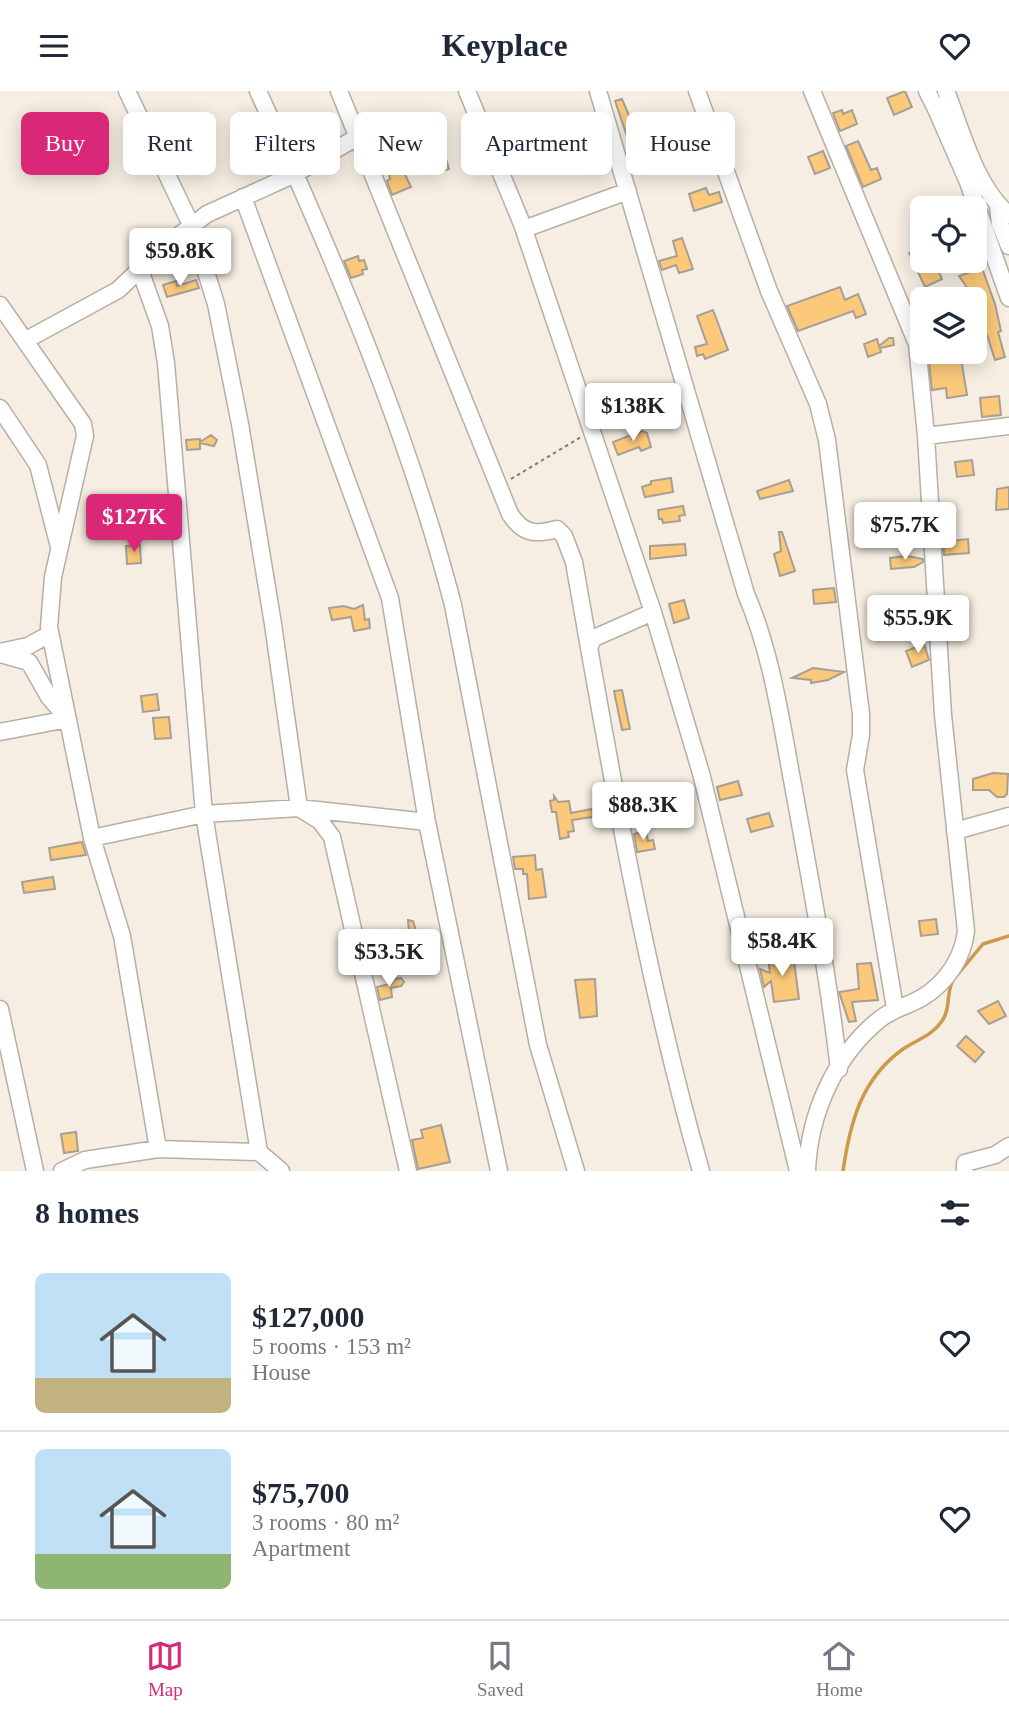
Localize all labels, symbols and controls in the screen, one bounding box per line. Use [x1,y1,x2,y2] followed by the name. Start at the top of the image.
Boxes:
[35,27,73,65] icon: menu
[441,27,568,63] text: Keyplace
[936,27,974,65] icon: heart
[21,112,109,175] chip: Buy
[123,112,216,175] chip: Rent
[230,112,340,175] chip: Filters
[354,112,447,175] chip: New
[461,112,612,175] chip: Apartment
[626,112,735,175] chip: House
[910,196,987,364] map controls
[910,196,987,273] button: locate
[123,229,237,288] pin: $59.8K
[145,238,215,263] text: $59.8K
[910,287,987,364] button: layers
[584,383,682,443] pin: $138K
[601,393,665,418] text: $138K
[85,495,183,554] pin: $127K
[848,503,962,562] pin: $75.7K
[102,504,166,529] text: $127K
[870,512,940,537] text: $75.7K
[861,595,975,655] pin: $55.9K
[883,605,953,630] text: $55.9K
[586,783,700,842] pin: $88.3K
[608,792,678,817] text: $88.3K
[725,919,839,978] pin: $58.4K
[747,928,817,953] text: $58.4K
[332,929,446,989] pin: $53.5K
[354,939,424,964] text: $53.5K
[936,1194,974,1232] icon: filters
[35,1196,139,1229] text: 8 homes
[252,1300,365,1333] text: $127,000
[91,1301,175,1385] icon: home
[936,1324,974,1362] icon: heart
[252,1334,411,1359] text: 5 rooms · 153 m²
[252,1360,311,1385] text: House
[252,1476,350,1509] text: $75,700
[91,1477,175,1561] icon: home
[936,1500,974,1538] icon: heart
[252,1510,399,1535] text: 3 rooms · 80 m²
[252,1536,350,1561] text: Apartment
[146,1637,184,1701] tab: Map
[477,1637,523,1701] tab: Saved
[816,1637,863,1701] tab: Home

